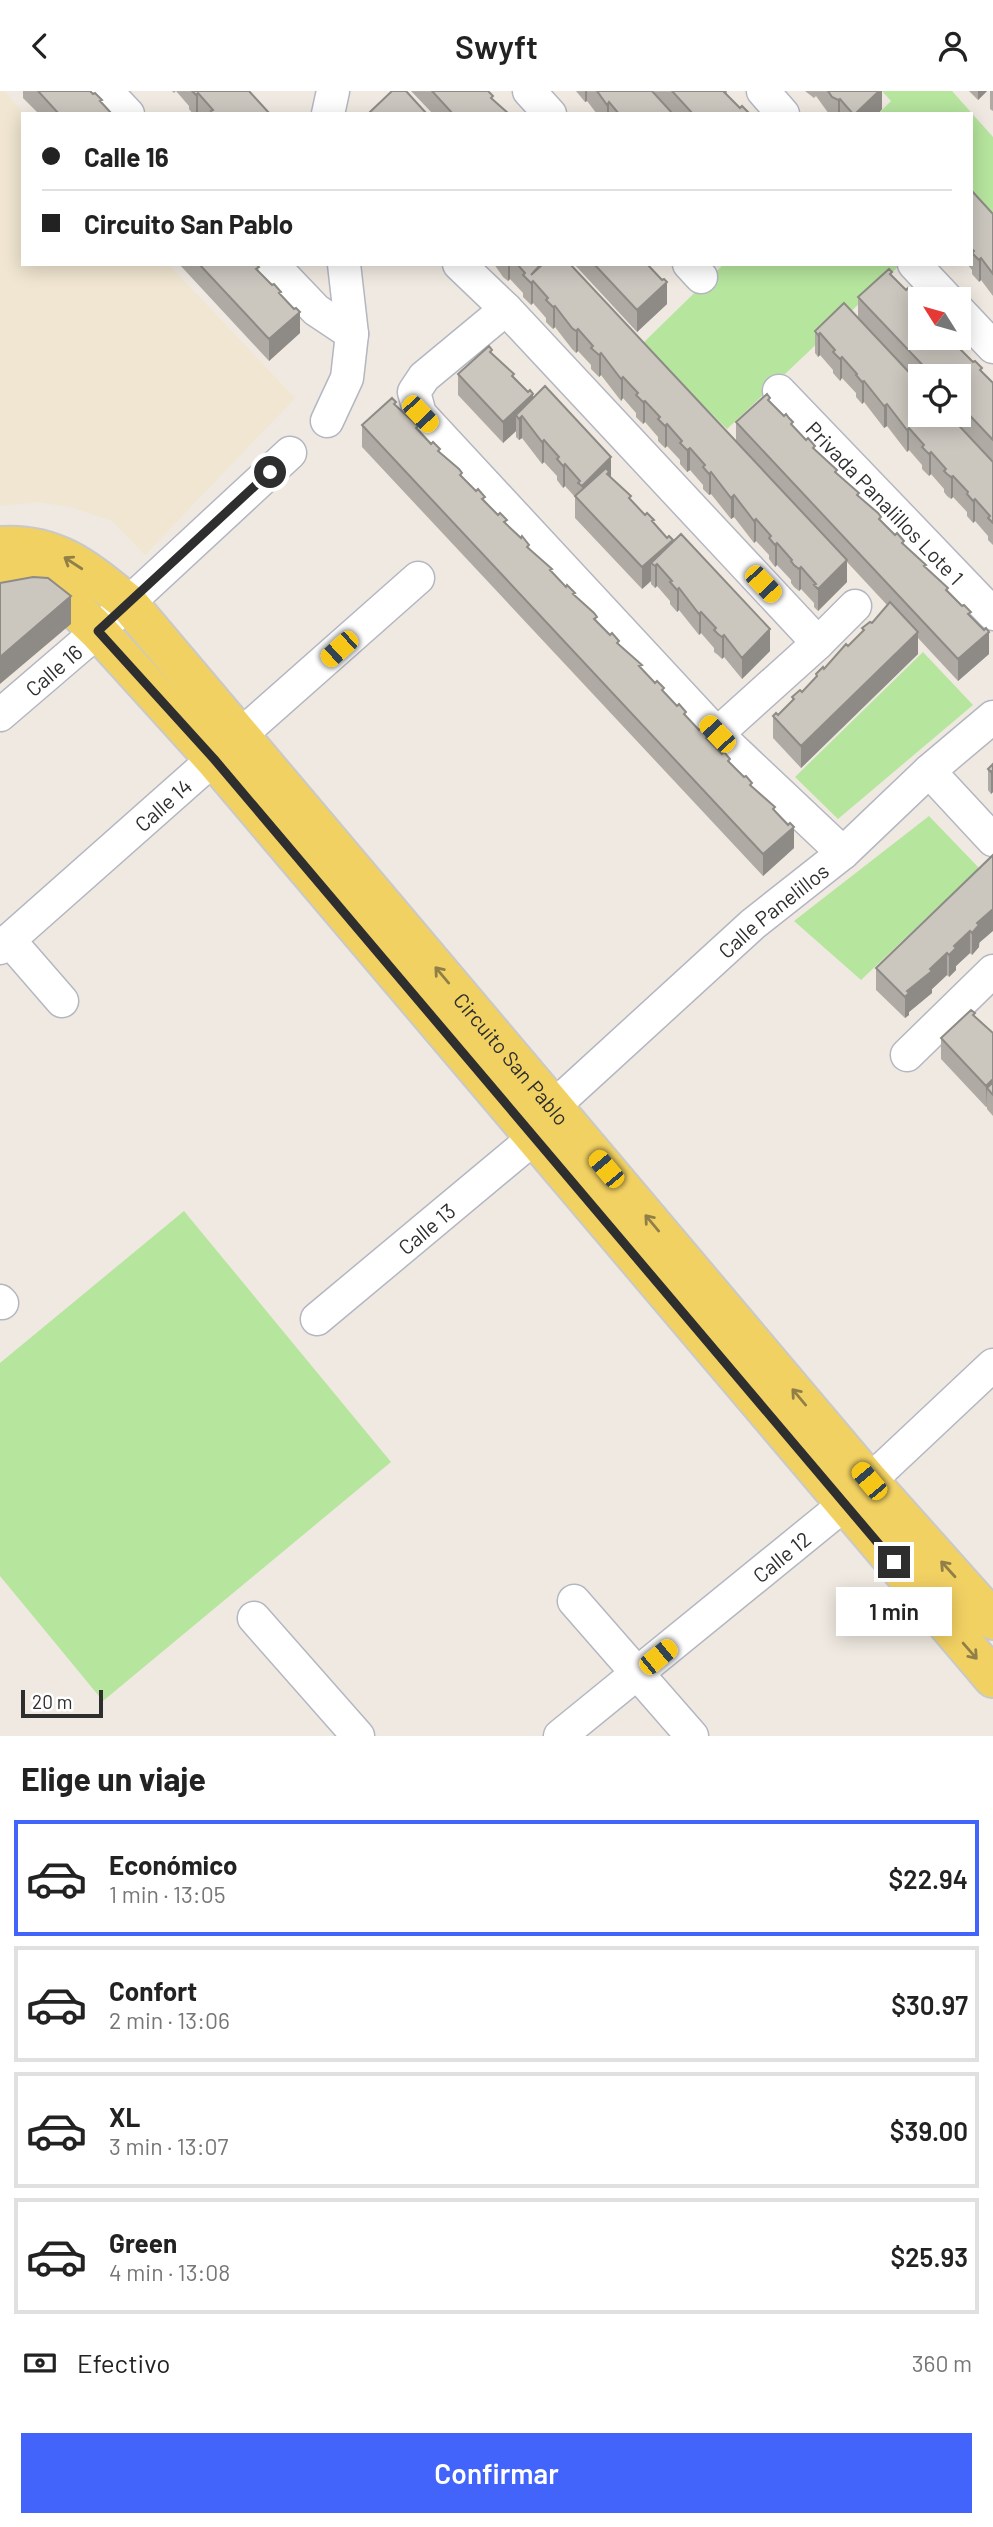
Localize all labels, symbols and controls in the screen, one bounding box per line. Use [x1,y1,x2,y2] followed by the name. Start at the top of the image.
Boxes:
[21,27,59,65] icon: back
[455,27,538,65] text: Swyft
[934,27,972,65] icon: person
[84,141,169,172] text: Calle 16
[84,208,293,239] text: Circuito San Pablo
[908,287,971,350] north arrow
[908,287,971,427] map controls
[908,364,971,427] button: locate
[398,391,443,437] car
[802,415,970,589] street label: Privada Panalillos Lote 1
[254,456,286,488] route start
[64,555,83,570] one-way arrow
[741,561,786,607] car
[317,627,362,671] car
[20,638,87,701] street label: Calle 16
[695,711,740,757] car
[129,772,196,836] street label: Calle 14
[713,857,833,962] street label: Calle Panelillos
[434,966,450,984] one-way arrow
[449,987,575,1130] street label: Circuito San Pablo
[585,1146,628,1192] car
[392,1197,460,1259] street label: Calle 13
[644,1215,660,1233] one-way arrow
[791,1389,806,1407] one-way arrow
[848,1458,891,1504] car
[747,1525,815,1587] street label: Calle 12
[878,1546,910,1578] route end
[940,1561,956,1579] one-way arrow
[836,1587,952,1635] callout: 1 min
[869,1597,919,1625] text: 1 min
[636,1636,681,1678] car
[962,1642,978,1660] one-way arrow
[21,1687,103,1719] scale bar
[32,1690,72,1713] text: 20 m
[21,1759,206,1797] text: Elige un viaje
[25,1847,88,1910] icon: car
[109,1849,238,1880] text: Económico
[889,1863,968,1894] text: $22.94
[109,1880,225,1908] text: 1 min · 13:05
[25,1973,88,2036] icon: car
[109,1975,197,2006] text: Confort
[891,1989,968,2020] text: $30.97
[109,2006,230,2034] text: 2 min · 13:06
[25,2099,88,2162] icon: car
[109,2101,140,2132] text: XL
[890,2115,968,2146] text: $39.00
[109,2132,228,2160] text: 3 min · 13:07
[25,2225,88,2288] icon: car
[109,2227,177,2258] text: Green
[891,2241,968,2272] text: $25.93
[109,2258,230,2286] text: 4 min · 13:08
[21,2344,59,2382] icon: cash
[77,2347,170,2378] text: Efectivo
[912,2349,972,2377] text: 360 m
[21,2433,972,2513] button: Confirmar

